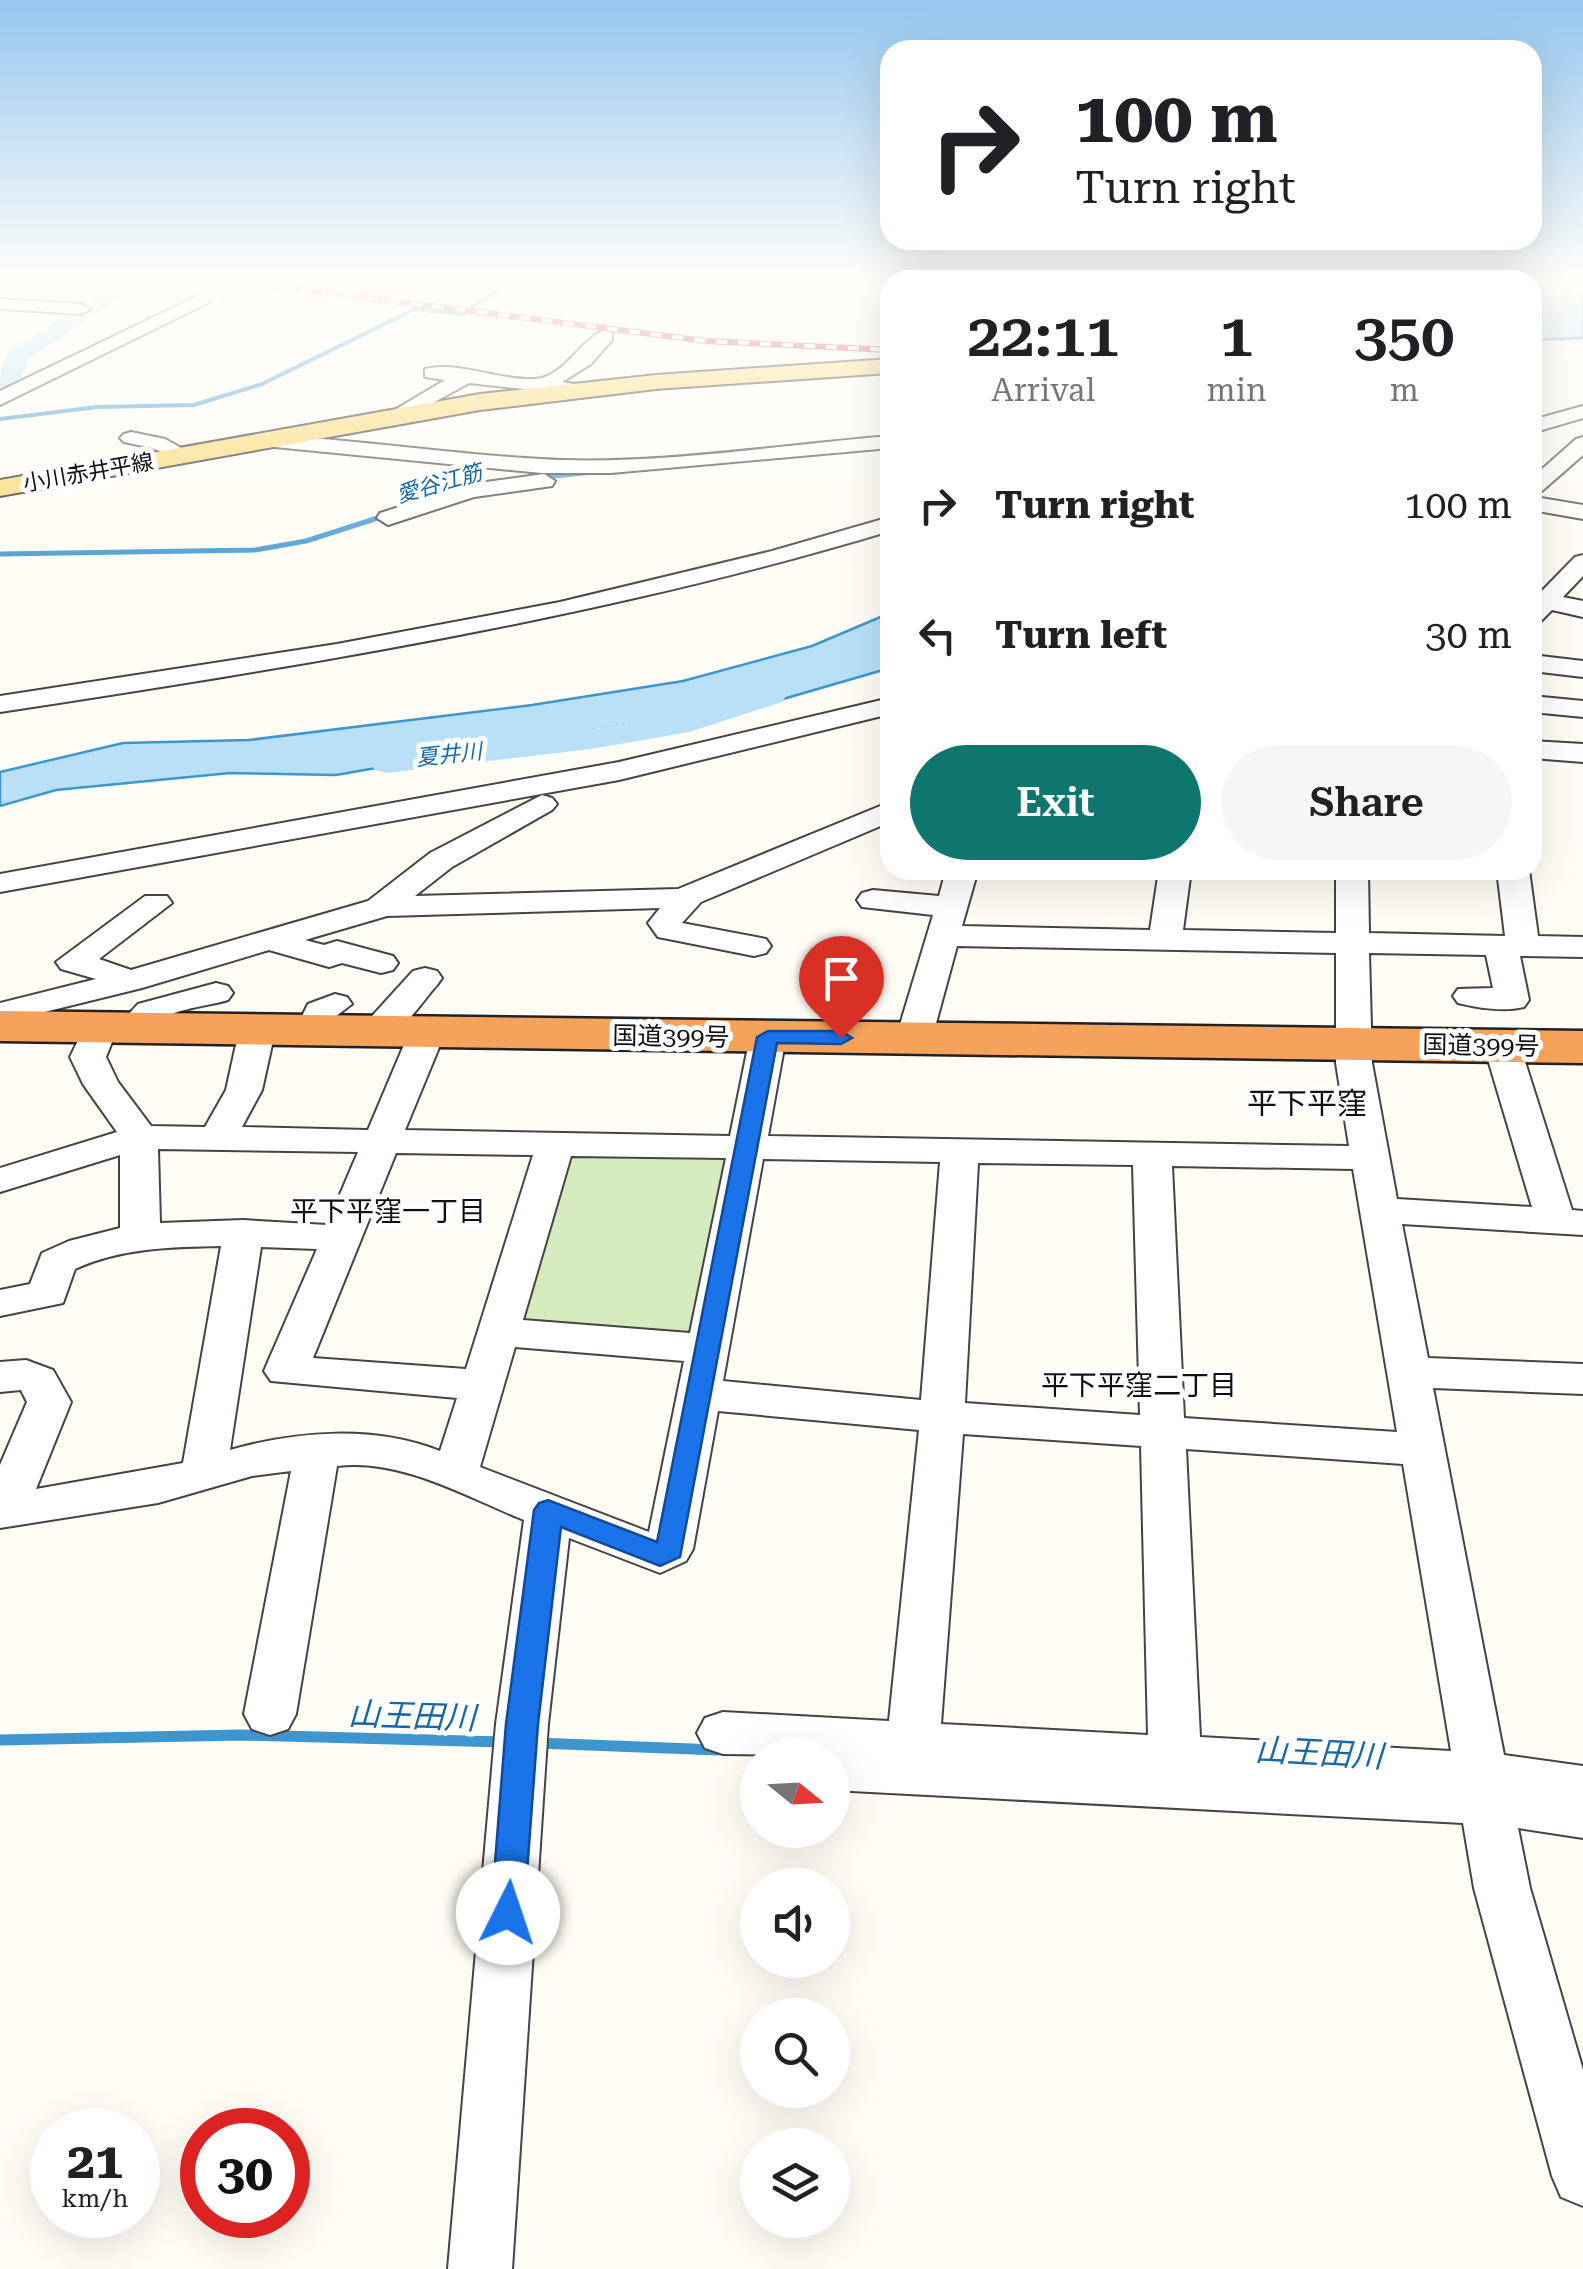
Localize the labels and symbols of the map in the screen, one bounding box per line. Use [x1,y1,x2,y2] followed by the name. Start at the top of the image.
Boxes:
[21,449,155,496] street label: 小川赤井平線
[393,459,488,508] water label: 愛谷江筋
[415,738,485,770] water label: 夏井川
[799,936,884,1039] pin
[612,1021,730,1052] street label: 国道399号
[1422,1030,1540,1061] street label: 国道399号
[1247,1086,1367,1121] district label: 平下平窪
[290,1195,486,1228] district label: 平下平窪一丁目
[1041,1369,1237,1402] district label: 平下平窪二丁目
[347,1695,480,1737] water label: 山王田川
[1254,1731,1387,1775] water label: 山王田川
[740,1738,850,1848] north arrow
[456,1861,560,1965] position arrow
[180,2108,310,2238] speed limit sign: 30

